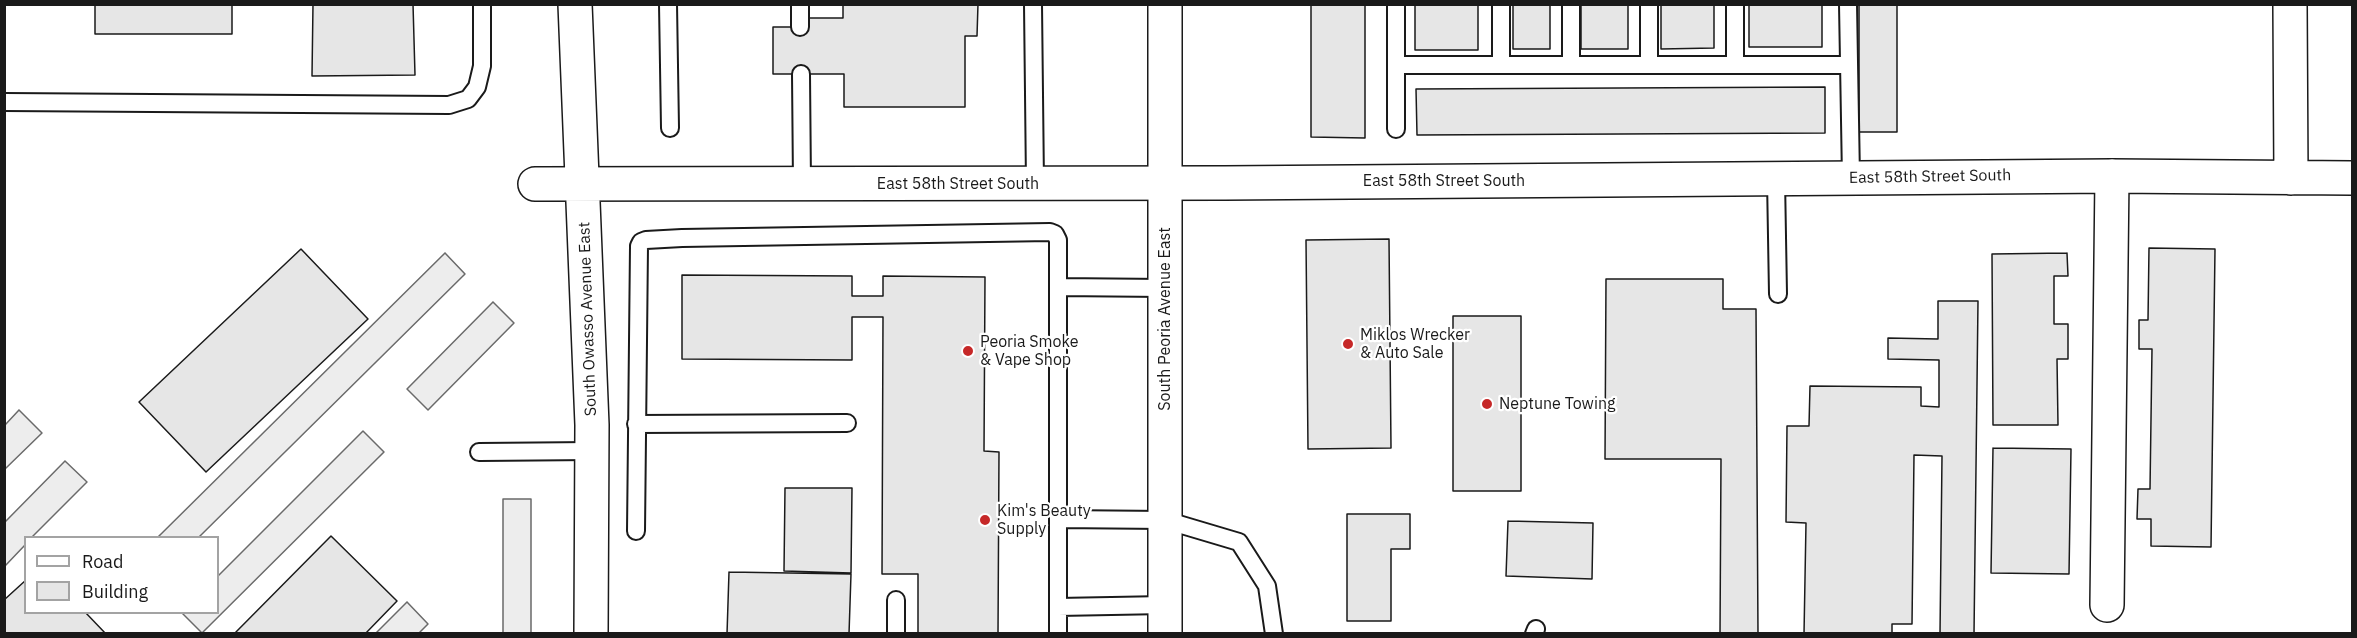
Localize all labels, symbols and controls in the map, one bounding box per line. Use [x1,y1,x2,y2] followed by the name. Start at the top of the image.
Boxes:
[1849,166,2011,188] street label: East 58th Street South
[1363,171,1525,191] street label: East 58th Street South
[877,174,1039,194] street label: East 58th Street South
[575,222,601,416] street label: South Owasso Avenue East
[1155,227,1175,411] street label: South Peoria Avenue East
[1360,325,1470,363] place label: Miklos Wrecker & Auto Sale
[980,332,1078,370] place label: Peoria Smoke & Vape Shop
[1341,337,1355,351] marker: Miklos Wrecker & Auto Sale
[961,344,975,358] marker: Peoria Smoke & Vape Shop
[1499,394,1615,414] place label: Neptune Towing
[1480,397,1494,411] marker: Neptune Towing
[997,501,1091,539] place label: Kim's Beauty Supply
[978,513,992,527] marker: Kim's Beauty Supply
[24,536,219,614] legend
[82,550,123,573] text: Road
[82,580,148,603] text: Building

